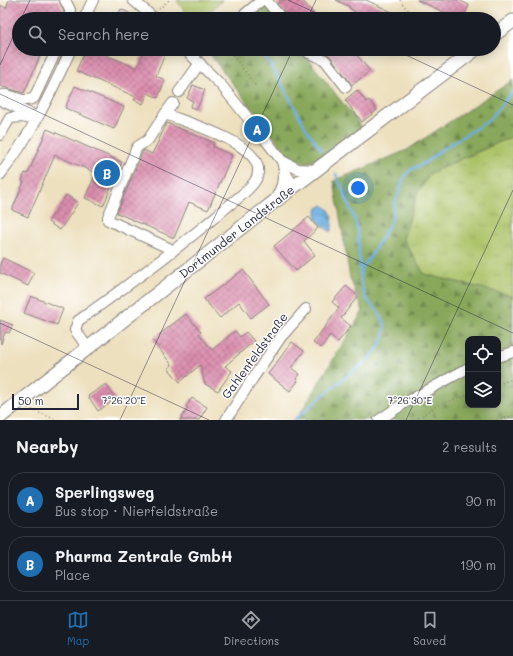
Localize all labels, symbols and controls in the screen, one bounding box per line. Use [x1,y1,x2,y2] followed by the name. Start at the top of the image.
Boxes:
[12,12,501,56] search box
[26,23,48,45] icon: search
[58,24,149,44] text: Search here
[244,114,270,144] pin: A
[94,158,120,188] pin: B
[348,178,368,198] your location
[175,181,297,281] street label: Dortmunder Landstraße
[218,309,291,402] street label: Gahlenfeldstraße
[465,336,501,408] map controls
[465,336,501,372] button: locate
[465,372,501,408] button: layers
[12,392,79,411] scale bar
[18,393,44,408] text: 50 m
[102,393,146,407] text: 7°26'20"E
[388,393,433,407] text: 7°26'30"E
[16,435,78,457] text: Nearby
[442,438,497,455] text: 2 results
[55,482,154,502] text: Sperlingsweg
[25,492,35,509] text: A
[466,492,496,509] text: 90 m
[55,502,218,519] text: Bus stop · Nierfeldstraße
[55,546,233,566] text: Pharma Zentrale GmbH
[26,556,34,573] text: B
[460,556,496,573] text: 190 m
[55,566,90,583] text: Place
[67,609,89,648] tab: Map
[223,609,279,648] tab: Directions
[413,609,446,648] tab: Saved

